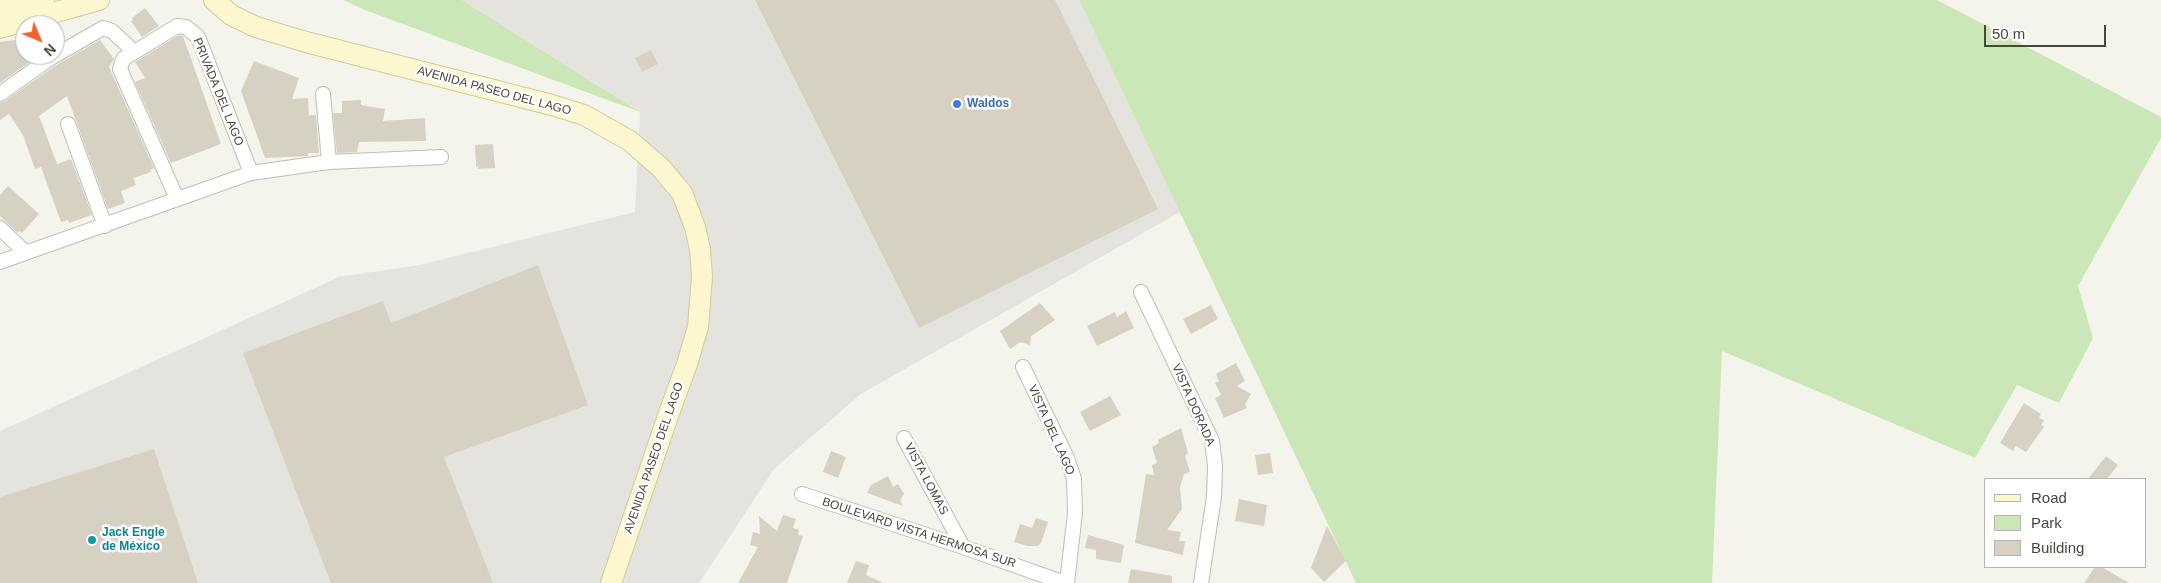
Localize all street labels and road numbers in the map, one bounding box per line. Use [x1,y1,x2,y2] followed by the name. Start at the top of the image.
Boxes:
[190,36,246,148] street label: PRIVADA DEL LAGO
[415,63,573,119] street label: AVENIDA PASEO DEL LAGO
[1168,362,1218,448] street label: VISTA DORADA
[621,381,687,535] street label: AVENIDA PASEO DEL LAGO
[1025,383,1077,477] street label: VISTA DEL LAGO
[901,441,951,517] street label: VISTA LOMAS
[820,495,1018,571] street label: BOULEVARD VISTA HERMOSA SUR

